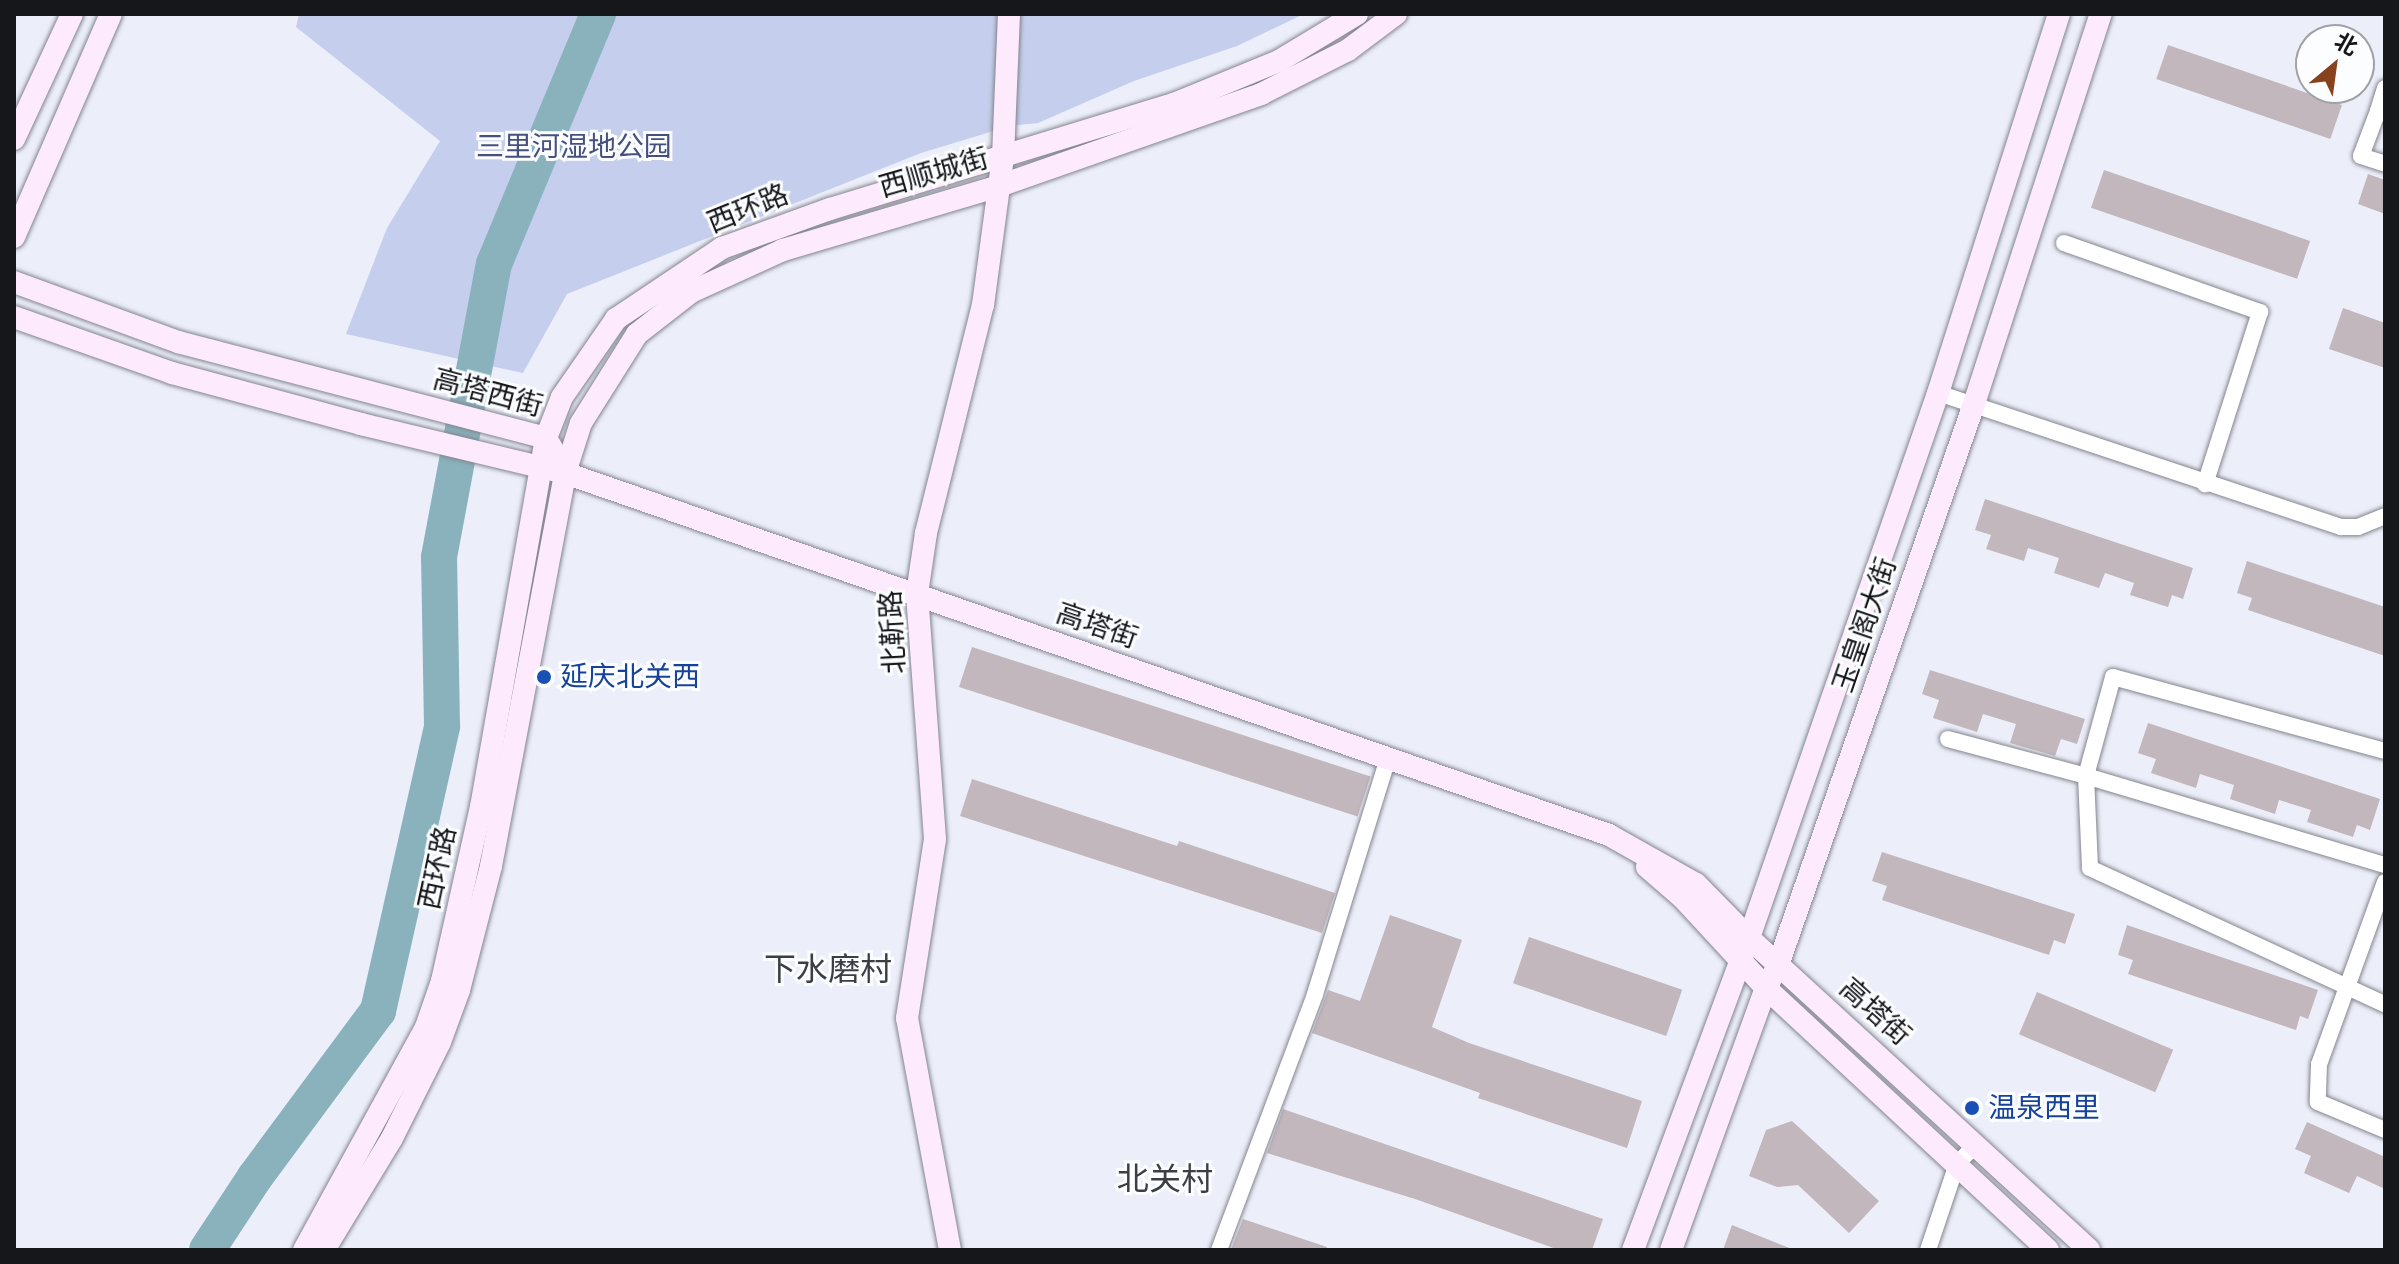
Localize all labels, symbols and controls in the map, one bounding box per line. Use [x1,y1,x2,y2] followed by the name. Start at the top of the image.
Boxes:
[2295,24,2375,104] north arrow
[2330,27,2362,61] text: 北
[476,130,672,164] park label: 三里河湿地公园
[876,141,992,205] street label: 西顺城街
[703,178,793,240] street label: 西环路
[430,362,546,424] street label: 高塔西街
[1826,553,1904,697] street label: 玉皇阁大街
[874,589,912,675] street label: 北靳路
[1052,596,1142,656] street label: 高塔街
[560,660,700,694] place label: 延庆北关西
[535,668,553,686] marker: 延庆北关西
[413,823,463,913] street label: 西环路
[764,951,892,989] district label: 下水磨村
[1833,971,1917,1053] street label: 高塔街
[1988,1091,2100,1125] place label: 温泉西里
[1963,1099,1981,1117] marker: 温泉西里
[1117,1161,1213,1199] district label: 北关村

